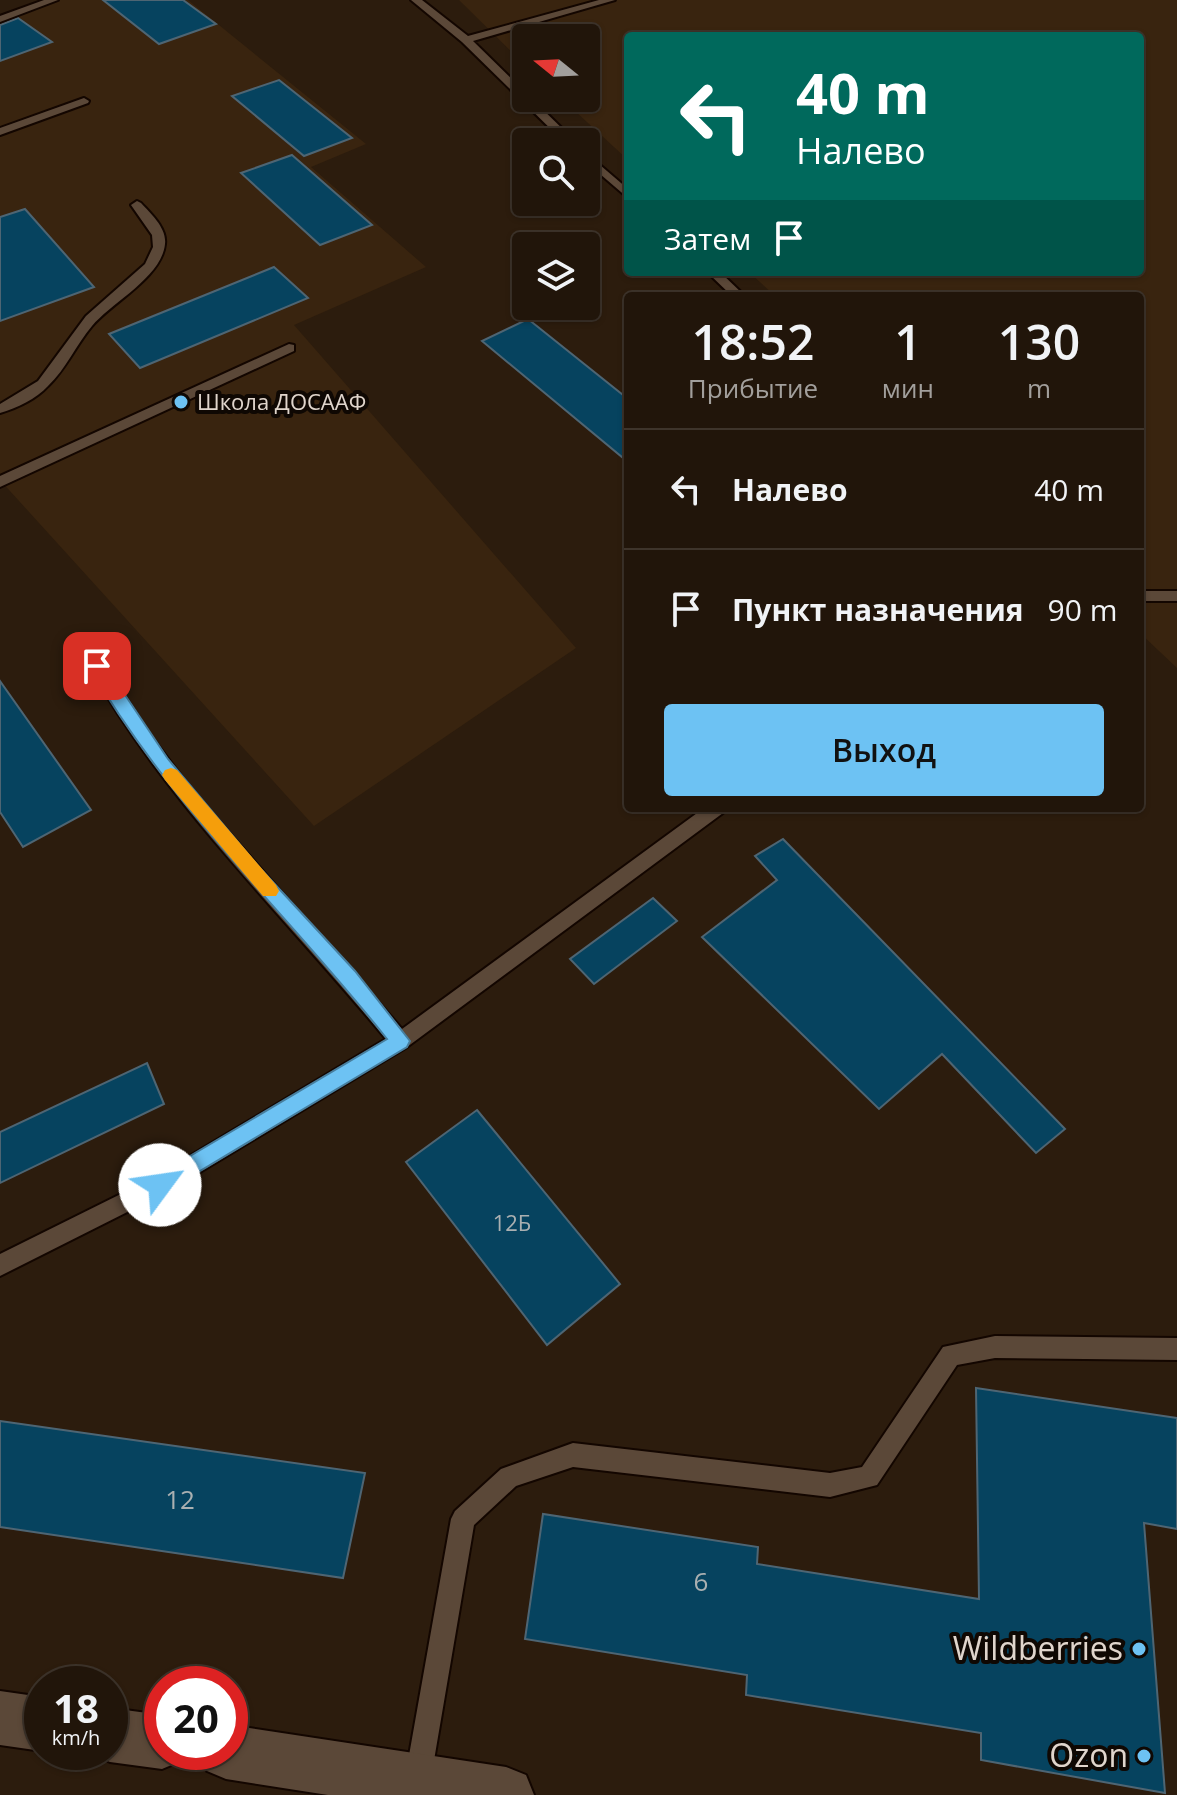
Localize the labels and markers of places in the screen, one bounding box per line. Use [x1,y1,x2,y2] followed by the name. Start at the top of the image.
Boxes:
[197,386,366,416] place label: Школа ДОСААФ
[172,393,190,411] marker: Школа ДОСААФ
[63,632,131,700] pin
[953,1626,1123,1669] place label: Wildberries
[1130,1640,1148,1658] marker: Wildberries
[1049,1733,1128,1776] place label: Ozon
[1135,1747,1153,1765] marker: Ozon

